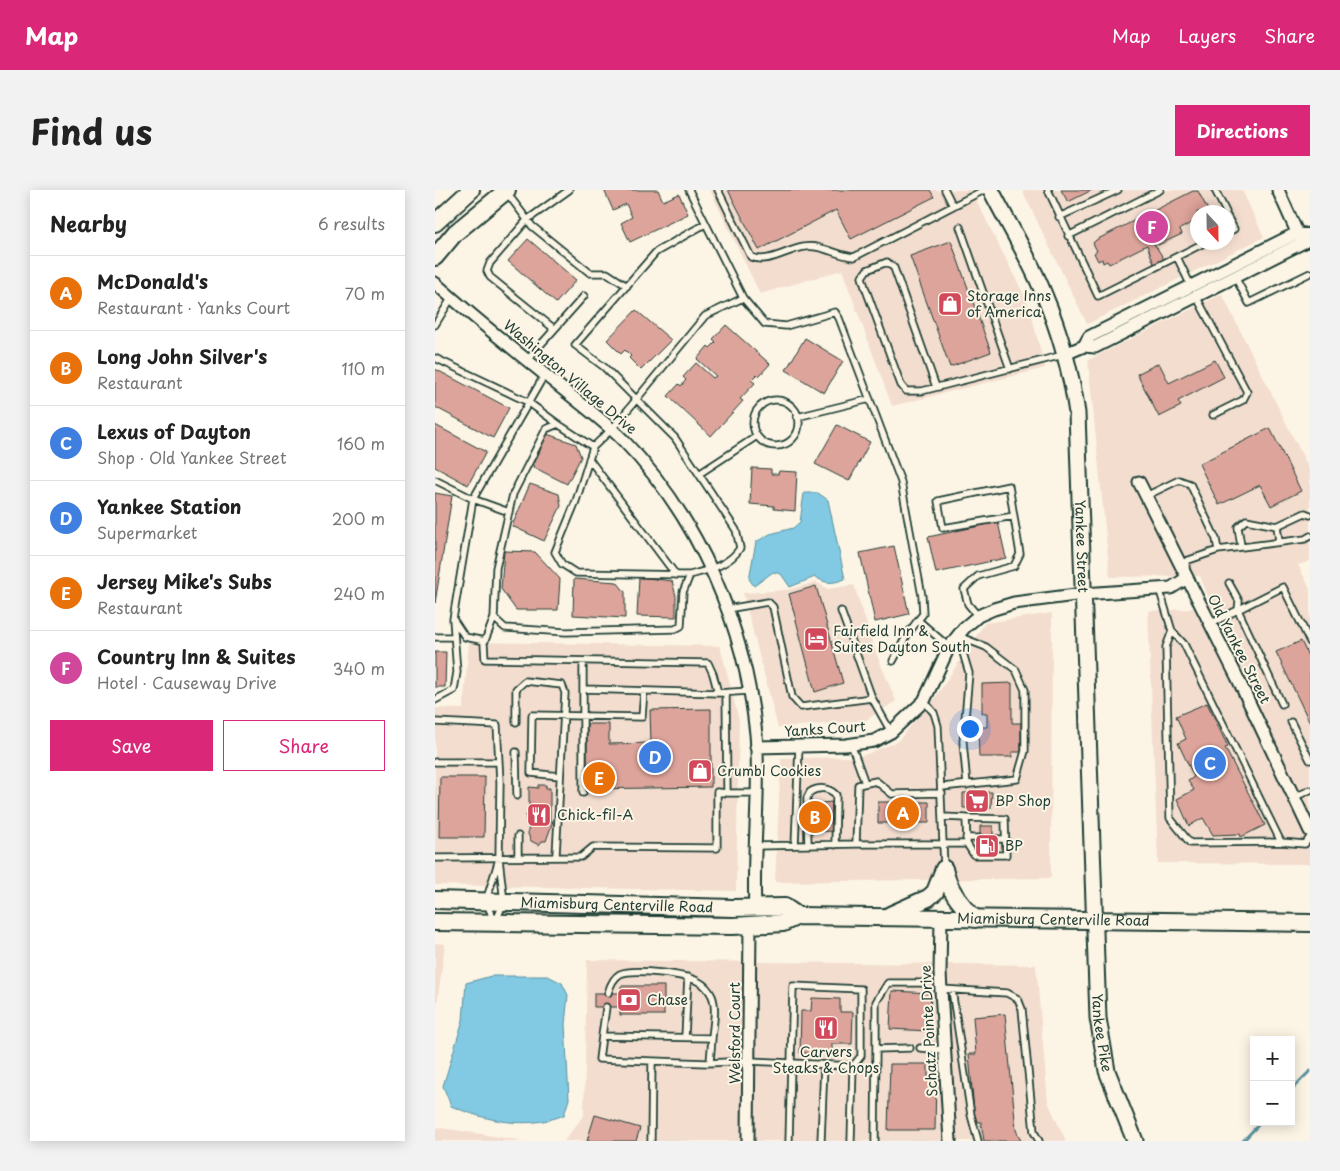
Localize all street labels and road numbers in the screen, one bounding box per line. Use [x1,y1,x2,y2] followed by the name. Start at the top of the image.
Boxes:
[499,314,642,439] street label: Washington Village Drive
[1070,500,1094,593] street label: Yankee Street
[1203,590,1276,707] street label: Old Yankee Street
[784,715,867,742] street label: Yanks Court
[520,891,714,917] street label: Miamisburg Centerville Road
[957,907,1150,931] street label: Miamisburg Centerville Road
[915,965,942,1097] street label: Schatz Pointe Drive
[724,982,745,1084] street label: Welsford Court
[1087,993,1118,1074] street label: Yankee Pike

